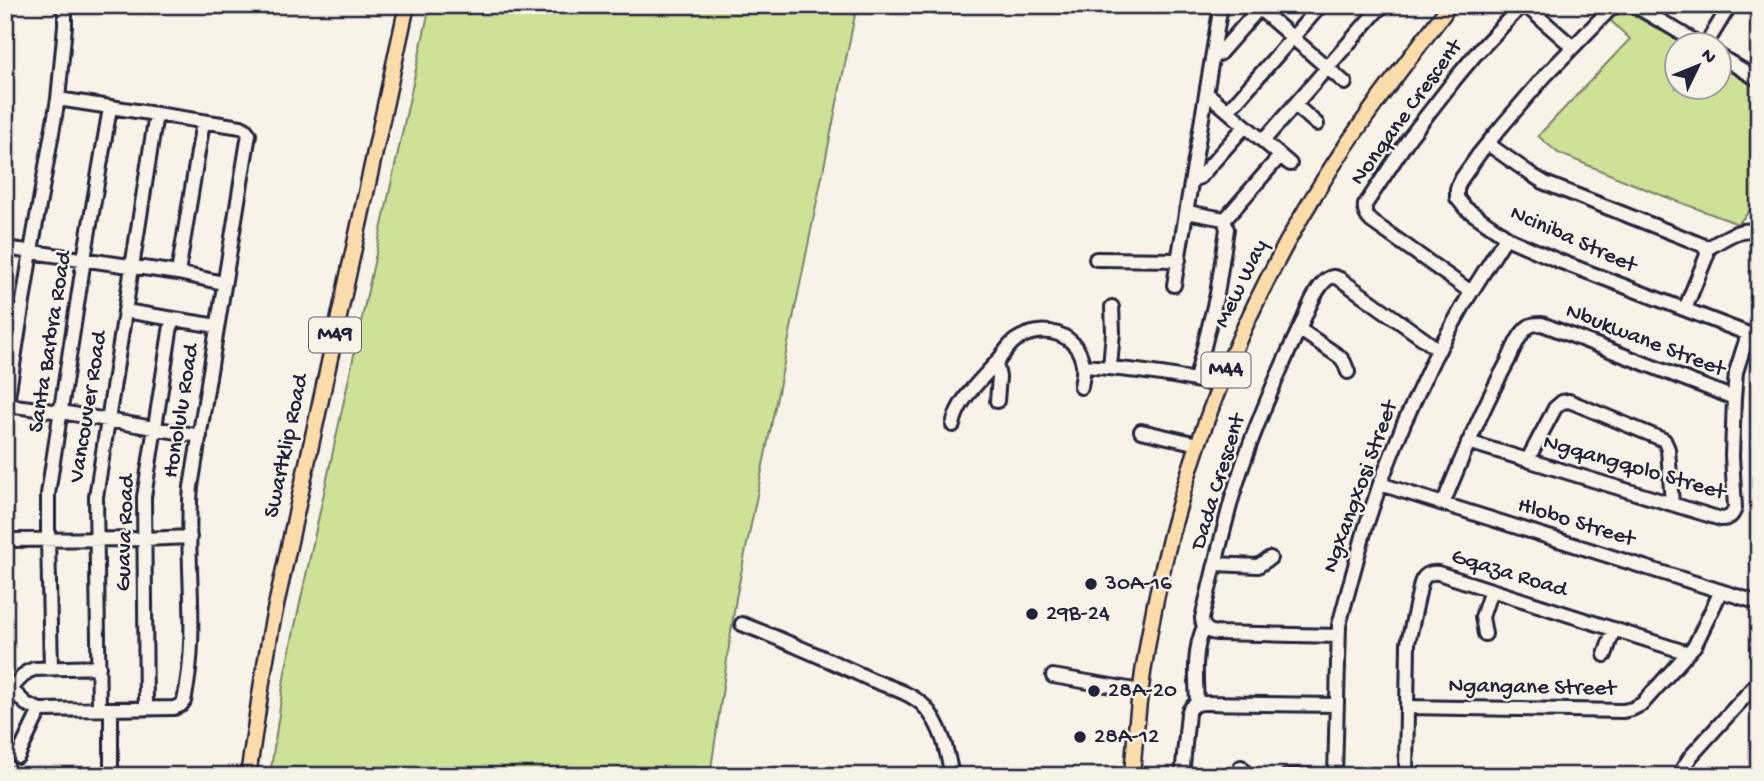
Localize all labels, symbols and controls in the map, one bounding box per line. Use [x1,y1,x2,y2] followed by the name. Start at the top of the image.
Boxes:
[1662,32,1732,102] north arrow
[1345,34,1470,191] street label: Nonqane Crescent
[1695,44,1721,69] text: N
[1506,200,1642,281] street label: Nciniba Street
[1209,236,1275,332] street label: Mew Way
[23,248,79,435] street label: Santa Barbra Road
[1562,298,1730,384] street label: Nbukwane Street
[309,318,361,352] road number: M49
[64,328,115,486] street label: Vancouver Road
[158,341,206,480] street label: Honolulu Road
[1202,352,1250,388] road number: M44
[259,370,316,520] street label: Swartklip Road
[1317,396,1405,577] street label: Ngxangxosi Street
[1185,409,1253,555] street label: Dada Crescent
[1540,429,1730,507] street label: Ngqangqolo Street
[110,473,142,592] street label: Guava Road
[1514,492,1639,554] street label: Hlobo Street
[1448,544,1572,605] street label: Gqaza Road
[1104,571,1172,598] place label: 30A-16
[1083,576,1099,592] marker: 30A-16
[1046,601,1110,628] place label: 29B-24
[1024,606,1040,622] marker: 29B-24
[1448,673,1617,703] street label: Ngangane Street
[1108,678,1177,705] place label: 28A-20
[1086,683,1102,699] marker: 28A-20
[1094,724,1159,751] place label: 28A-12
[1072,729,1088,745] marker: 28A-12

